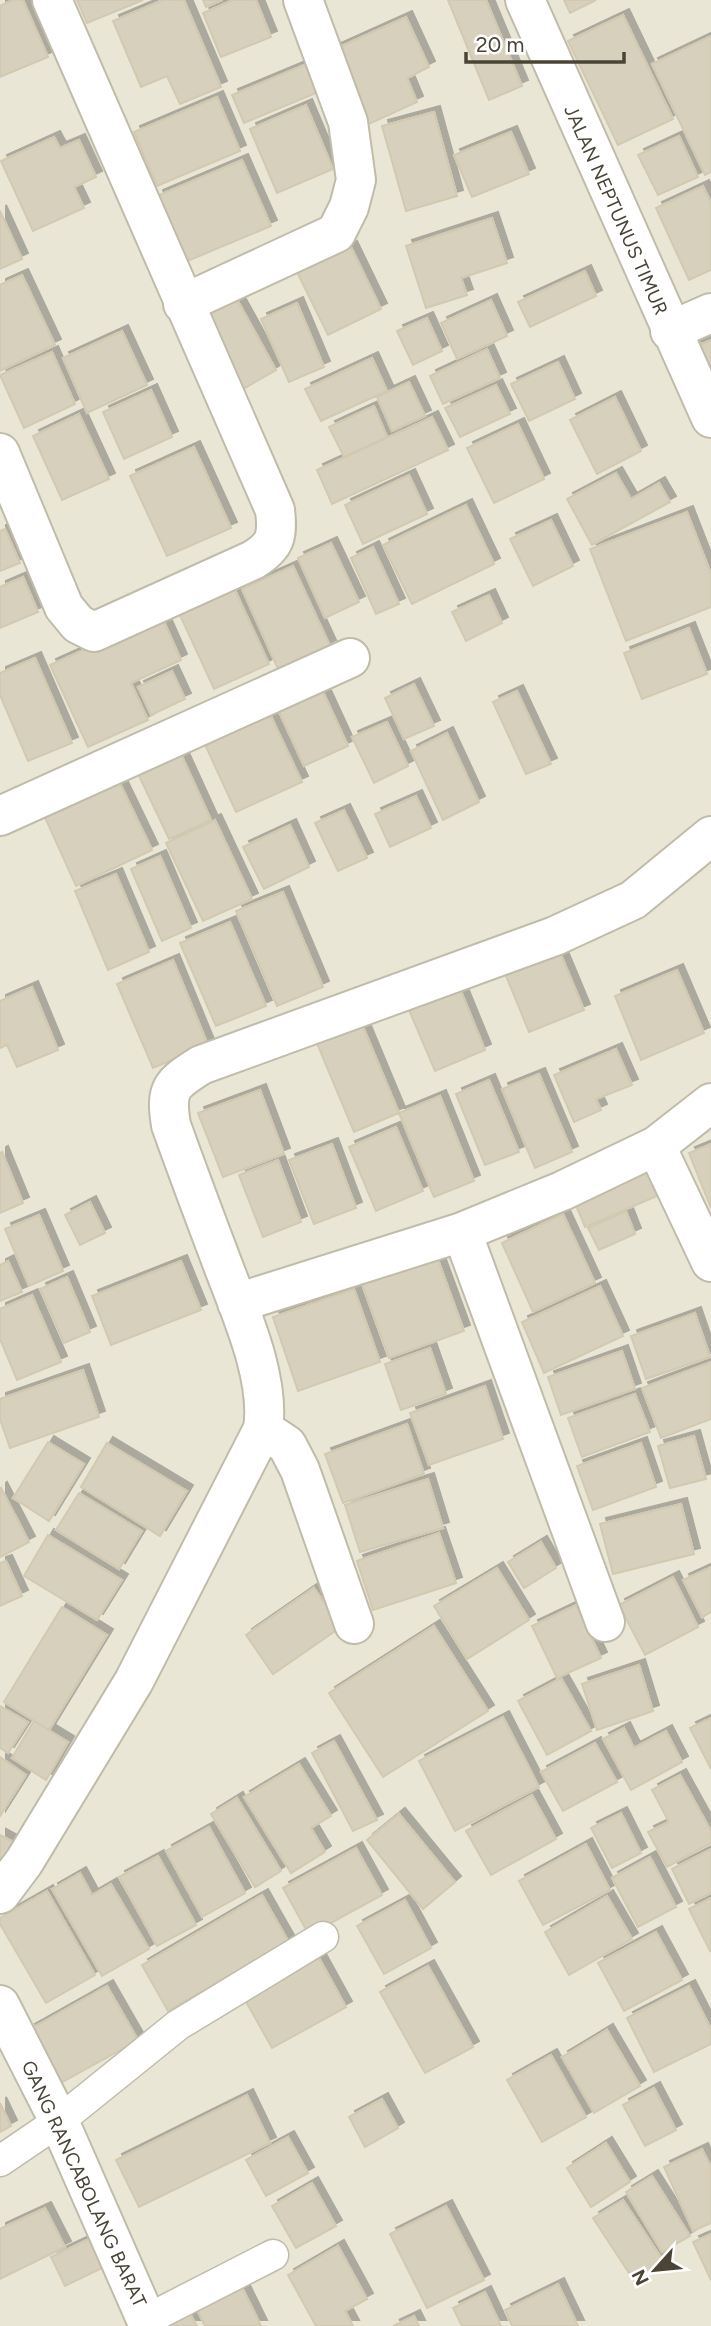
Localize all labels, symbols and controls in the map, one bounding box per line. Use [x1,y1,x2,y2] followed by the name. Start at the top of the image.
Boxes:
[466,21,624,65] scale bar
[476,32,524,57] text: 20 m
[559,102,673,319] street label: JALAN NEPTUNUS TIMUR
[17,2057,152,2311] street label: GANG RANCABOLANG BARAT
[620,2235,690,2305] north arrow
[627,2266,654,2289] text: N

